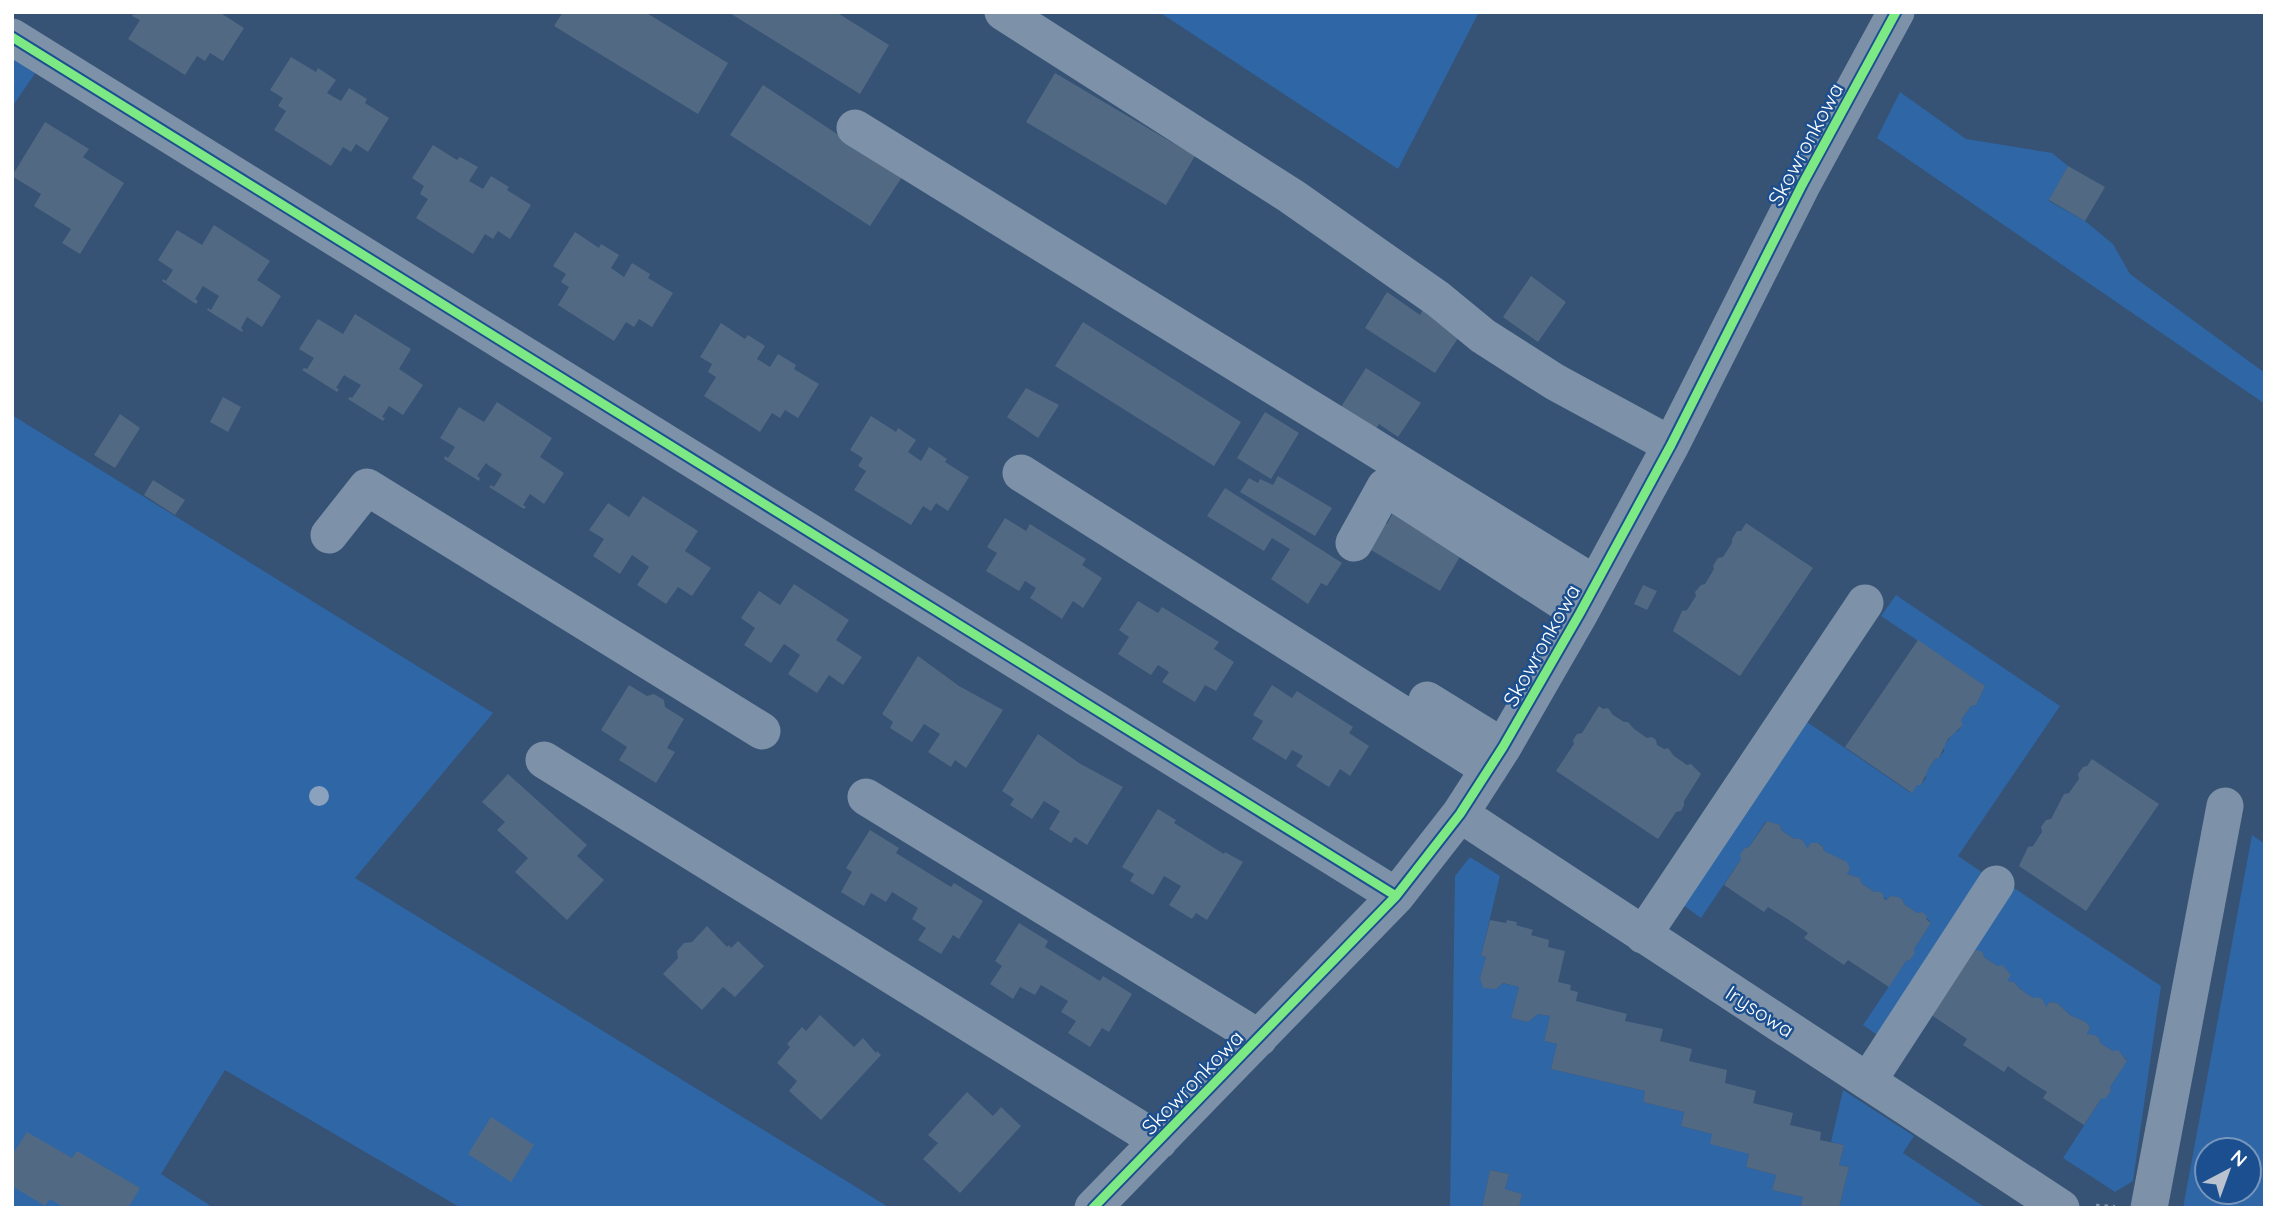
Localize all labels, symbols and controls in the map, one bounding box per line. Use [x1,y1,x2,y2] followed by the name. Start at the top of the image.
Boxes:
[1762,78,1848,210] street label: Skowronkowa
[1497,579,1585,711] street label: Skowronkowa
[1721,979,1799,1043] street label: Irysowa
[1136,1024,1248,1140] street label: Skowronkowa
[2193,1136,2263,1206] north arrow
[2226,1145,2252,1172] text: N

